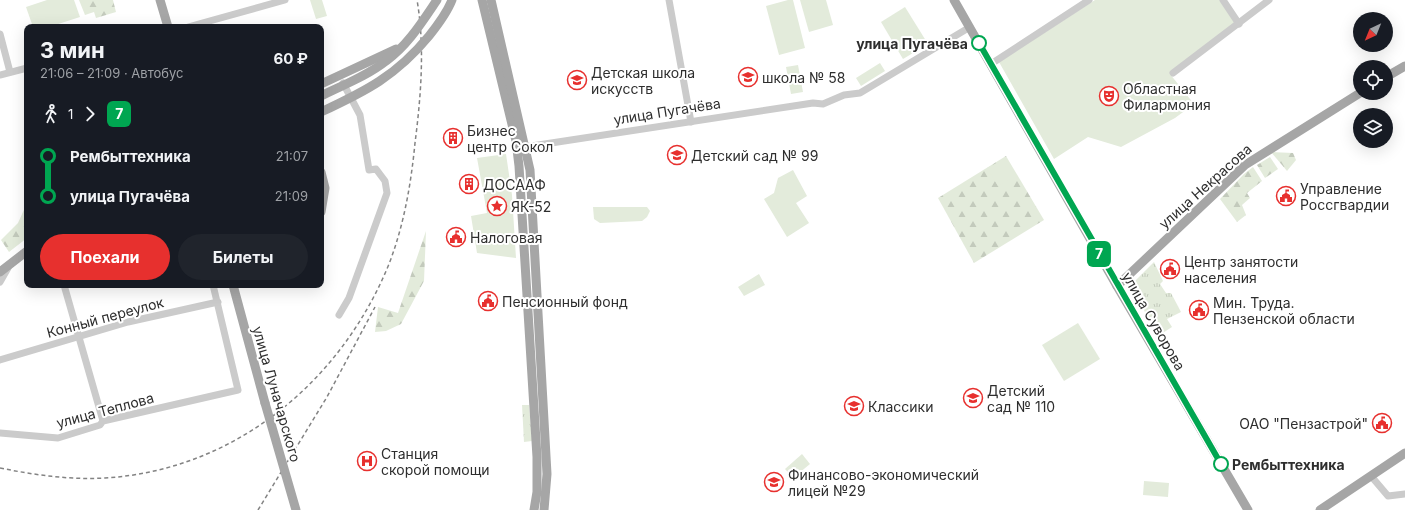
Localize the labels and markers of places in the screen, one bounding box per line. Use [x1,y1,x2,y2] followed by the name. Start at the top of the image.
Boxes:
[856,35,968,52] place label: улица Пугачёва
[971,35,987,51] marker: улица Пугачёва
[591,64,695,97] place label: Детская школа искусств
[737,66,759,88] school or university icon: школа № 58
[566,69,588,91] school or university icon: Детская школа искусств
[762,69,845,86] place label: школа № 58
[1123,80,1211,113] place label: Областная Филармония
[1098,85,1120,107] theatre icon: Областная Филармония
[467,122,553,155] place label: Бизнес центр Сокол
[442,127,464,149] building icon: Бизнес центр Сокол
[666,144,688,166] school or university icon: Детский сад № 99
[691,147,818,164] place label: Детский сад № 99
[458,173,480,195] building icon: ДОСААФ
[483,176,546,193] place label: ДОСААФ
[1300,180,1389,213] place label: Управление Россгвардии
[1275,185,1297,207] public building icon: Управление Россгвардии
[486,195,508,217] place icon: ЯК-52
[511,198,551,215] place label: ЯК-52
[445,226,467,248] public building icon: Налоговая
[470,229,543,246] place label: Налоговая
[1184,253,1298,286] place label: Центр занятости населения
[1159,258,1181,280] public building icon: Центр занятости населения
[477,290,499,312] public building icon: Пенсионный фонд
[502,293,628,310] place label: Пенсионный фонд
[1213,294,1355,327] place label: Мин. Труда. Пензенской области
[1188,299,1210,321] public building icon: Мин. Труда. Пензенской области
[987,382,1055,415] place label: Детский сад № 110
[962,387,984,409] school or university icon: Детский сад № 110
[843,395,865,417] school or university icon: Классики
[868,398,933,415] place label: Классики
[1371,412,1393,434] public building icon: ОАО "Пензастрой"
[1239,415,1368,432] place label: ОАО "Пензастрой"
[381,445,490,478] place label: Станция скорой помощи
[356,450,378,472] hospital icon: Станция скорой помощи
[1213,456,1229,472] marker: Рембыттехника
[1232,456,1345,473] place label: Рембыттехника
[788,466,979,499] place label: Финансово-экономический лицей №29
[763,471,785,493] school or university icon: Финансово-экономический лицей №29

